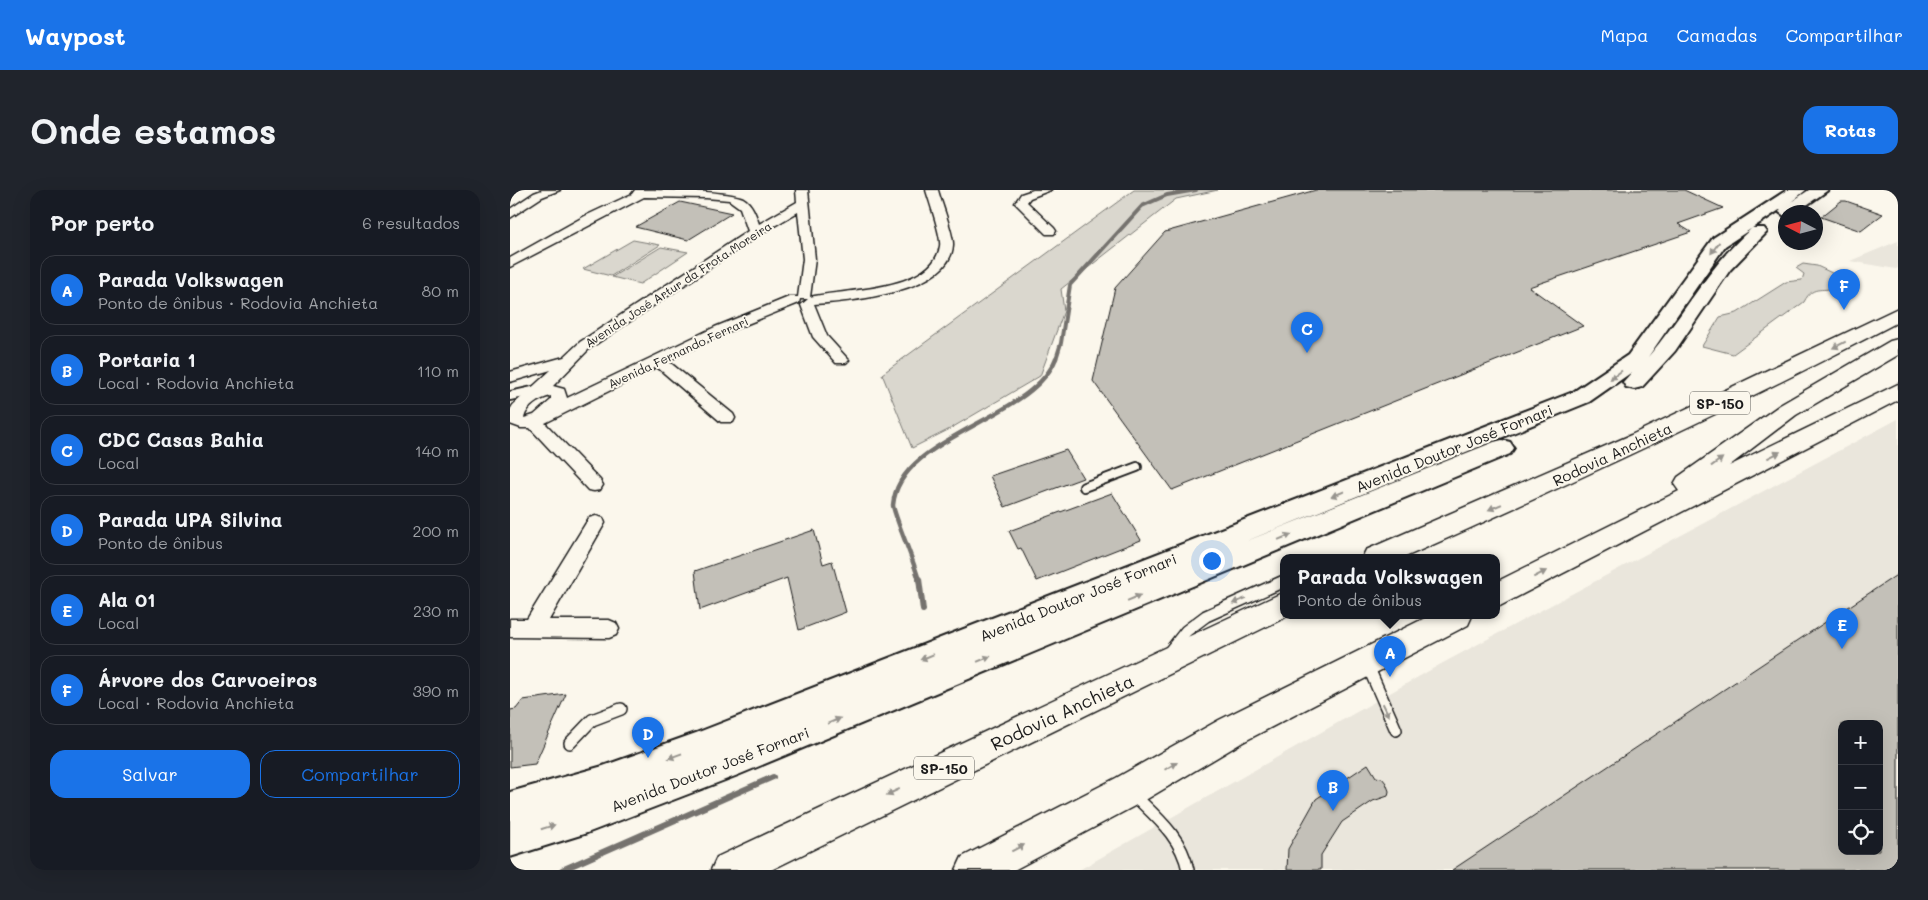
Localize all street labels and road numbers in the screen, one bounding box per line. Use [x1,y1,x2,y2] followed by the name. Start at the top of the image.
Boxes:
[582,217,774,351] street label: Avenida José Artur da Frota Moreira
[605,312,751,392] street label: Avenida Fernando Ferrari
[1690,392,1750,414] road number: SP-150
[1352,399,1556,497] street label: Avenida Doutor José Fornari
[1549,418,1675,490] street label: Rodovia Anchieta
[976,548,1180,646] street label: Avenida Doutor José Fornari
[987,668,1137,756] street label: Rodovia Anchieta
[608,723,812,815] street label: Avenida Doutor José Fornari
[914,756,974,780] road number: SP-150

